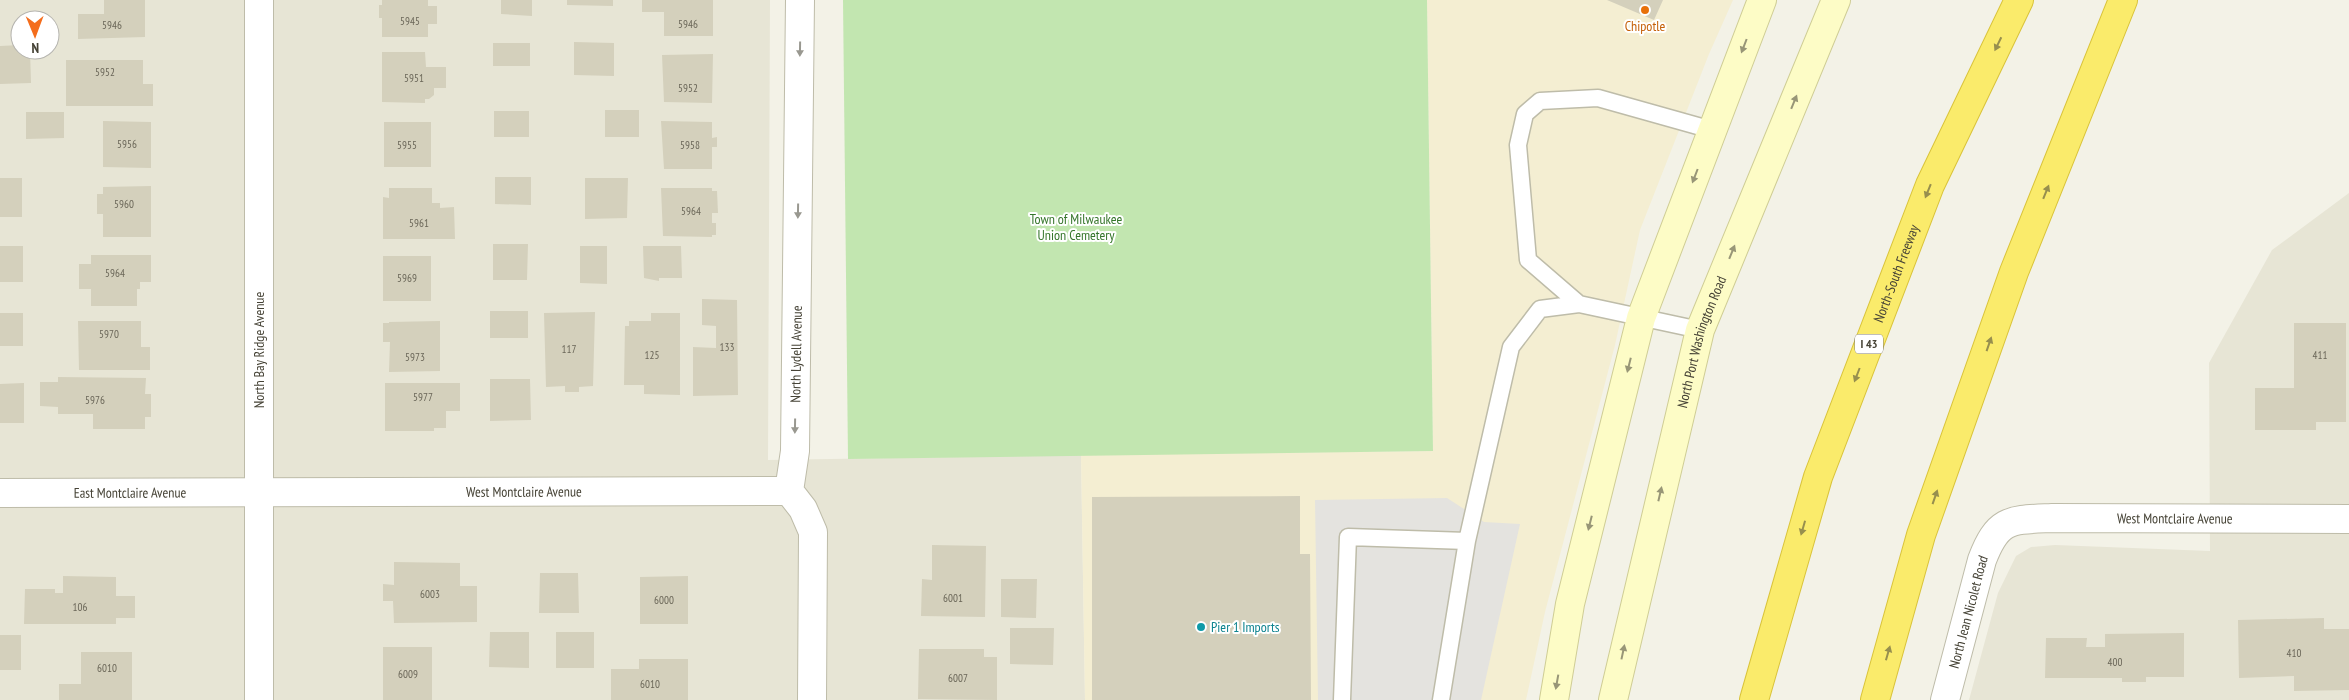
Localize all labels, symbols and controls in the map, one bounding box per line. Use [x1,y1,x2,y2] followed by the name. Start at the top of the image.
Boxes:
[1639,4,1651,16] marker: Chipotle
[10,10,60,60] north arrow
[400,14,420,28] house number: 5945
[678,17,698,31] house number: 5946
[1625,17,1666,35] place label: Chipotle
[102,18,122,32] house number: 5946
[1993,37,2001,51] one-way arrow
[1740,38,1747,53] one-way arrow
[31,39,39,57] text: N
[796,41,804,57] one-way arrow
[95,65,115,79] house number: 5952
[404,71,424,85] house number: 5951
[678,81,698,95] house number: 5952
[1790,95,1798,109] one-way arrow
[117,137,137,151] house number: 5956
[397,138,417,152] house number: 5955
[680,138,700,152] house number: 5958
[1690,169,1698,183] one-way arrow
[1924,184,1932,199] one-way arrow
[2042,184,2050,199] one-way arrow
[114,197,134,211] house number: 5960
[794,203,802,219] one-way arrow
[681,204,701,218] house number: 5964
[1030,210,1122,244] park label: Town of Milwaukee Union Cemetery
[409,216,429,230] house number: 5961
[1869,221,1923,325] street label: North-South Freeway
[1728,245,1736,259] one-way arrow
[105,266,125,280] house number: 5964
[397,271,417,285] house number: 5969
[1673,273,1730,410] street label: North Port Washington Road
[250,292,268,408] street label: North Bay Ridge Avenue
[786,305,806,403] street label: North Lydell Avenue
[99,327,119,341] house number: 5970
[1855,334,1883,354] road number: I 43
[1985,336,1993,351] one-way arrow
[720,340,734,354] house number: 133
[562,342,576,356] house number: 117
[645,348,659,362] house number: 125
[2313,348,2327,362] house number: 411
[405,350,425,364] house number: 5973
[1625,358,1633,373] one-way arrow
[1853,368,1861,383] one-way arrow
[413,390,433,404] house number: 5977
[85,393,105,407] house number: 5976
[791,418,799,434] one-way arrow
[466,483,582,501] street label: West Montclaire Avenue
[74,484,187,502] street label: East Montclaire Avenue
[1656,487,1664,502] one-way arrow
[1931,490,1939,505] one-way arrow
[2117,509,2233,528] street label: West Montclaire Avenue
[1586,516,1594,531] one-way arrow
[1799,521,1807,536] one-way arrow
[1945,553,1992,670] street label: North Jean Nicolet Road
[420,587,440,601] house number: 6003
[943,591,963,605] house number: 6001
[654,593,674,607] house number: 6000
[73,600,87,614] house number: 106
[1211,618,1280,636] place label: Pier 1 Imports
[1195,621,1207,633] marker: Pier 1 Imports
[1619,645,1627,660] one-way arrow
[1884,645,1892,661] one-way arrow
[2287,646,2301,660] house number: 410
[2108,655,2122,669] house number: 400
[97,661,117,675] house number: 6010
[398,667,418,681] house number: 6009
[948,671,968,685] house number: 6007
[1552,674,1560,690] one-way arrow
[640,677,660,691] house number: 6010

